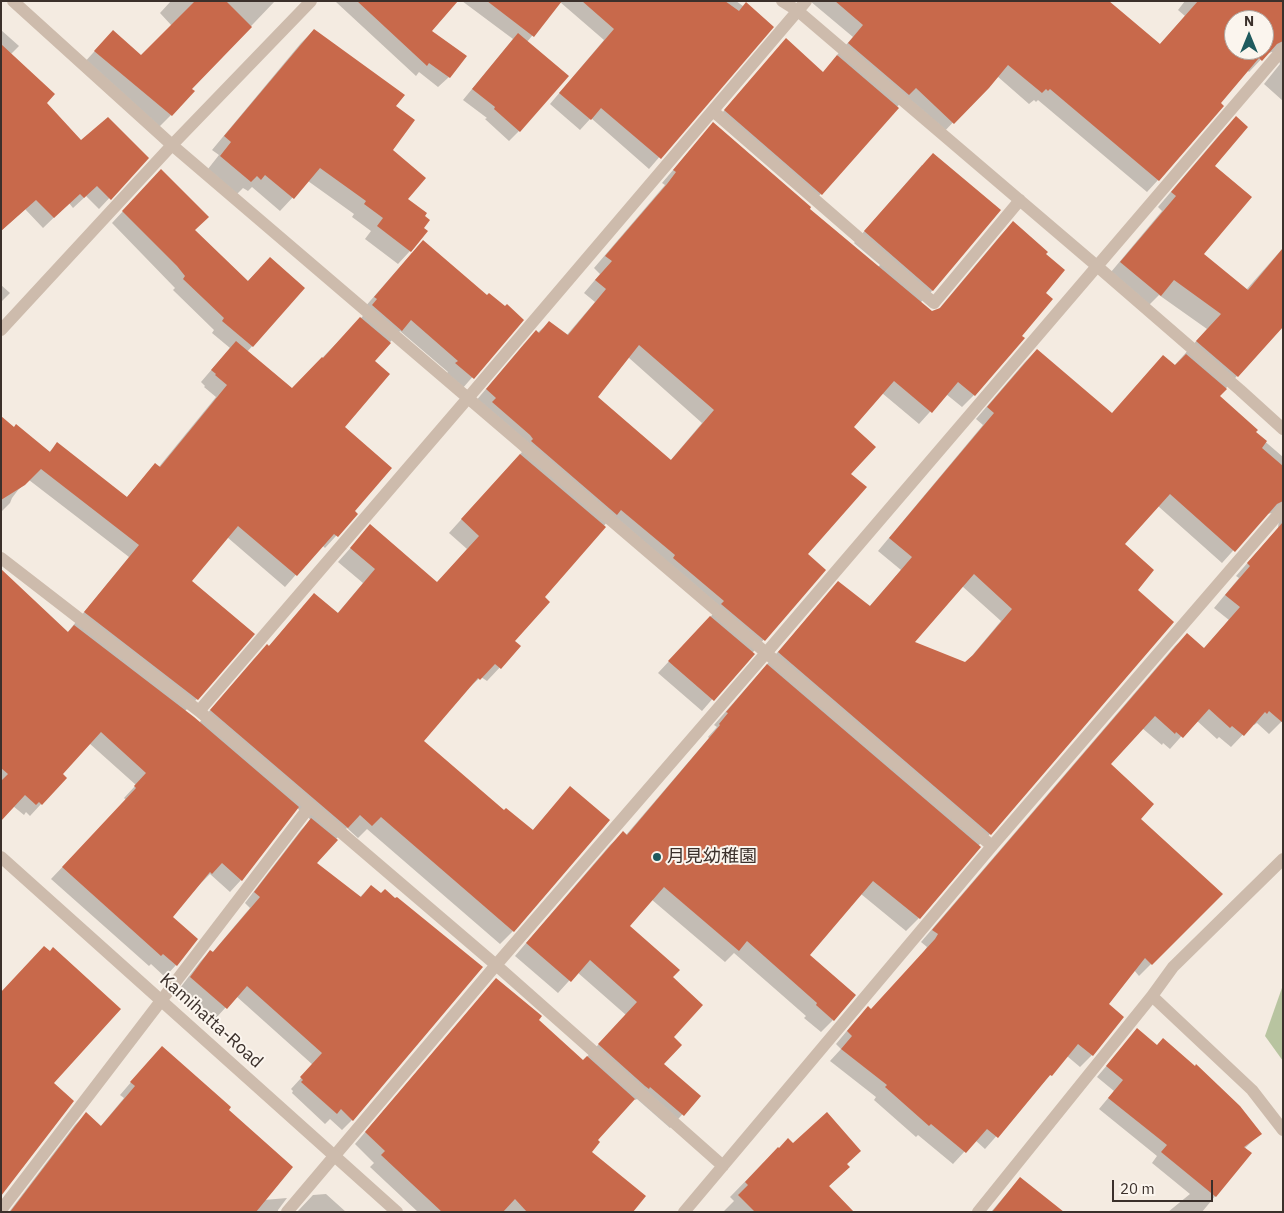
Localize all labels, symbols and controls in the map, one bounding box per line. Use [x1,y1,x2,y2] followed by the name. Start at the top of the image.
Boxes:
[1224,10,1274,60] north arrow
[1244,12,1254,30] text: N
[667,846,757,868] place label: 月見幼稚園
[651,851,663,863] marker: 月見幼稚園
[155,969,267,1073] street label: Kamihatta-Road
[1114,1170,1215,1202] scale bar
[1120,1179,1155,1198] text: 20 m

